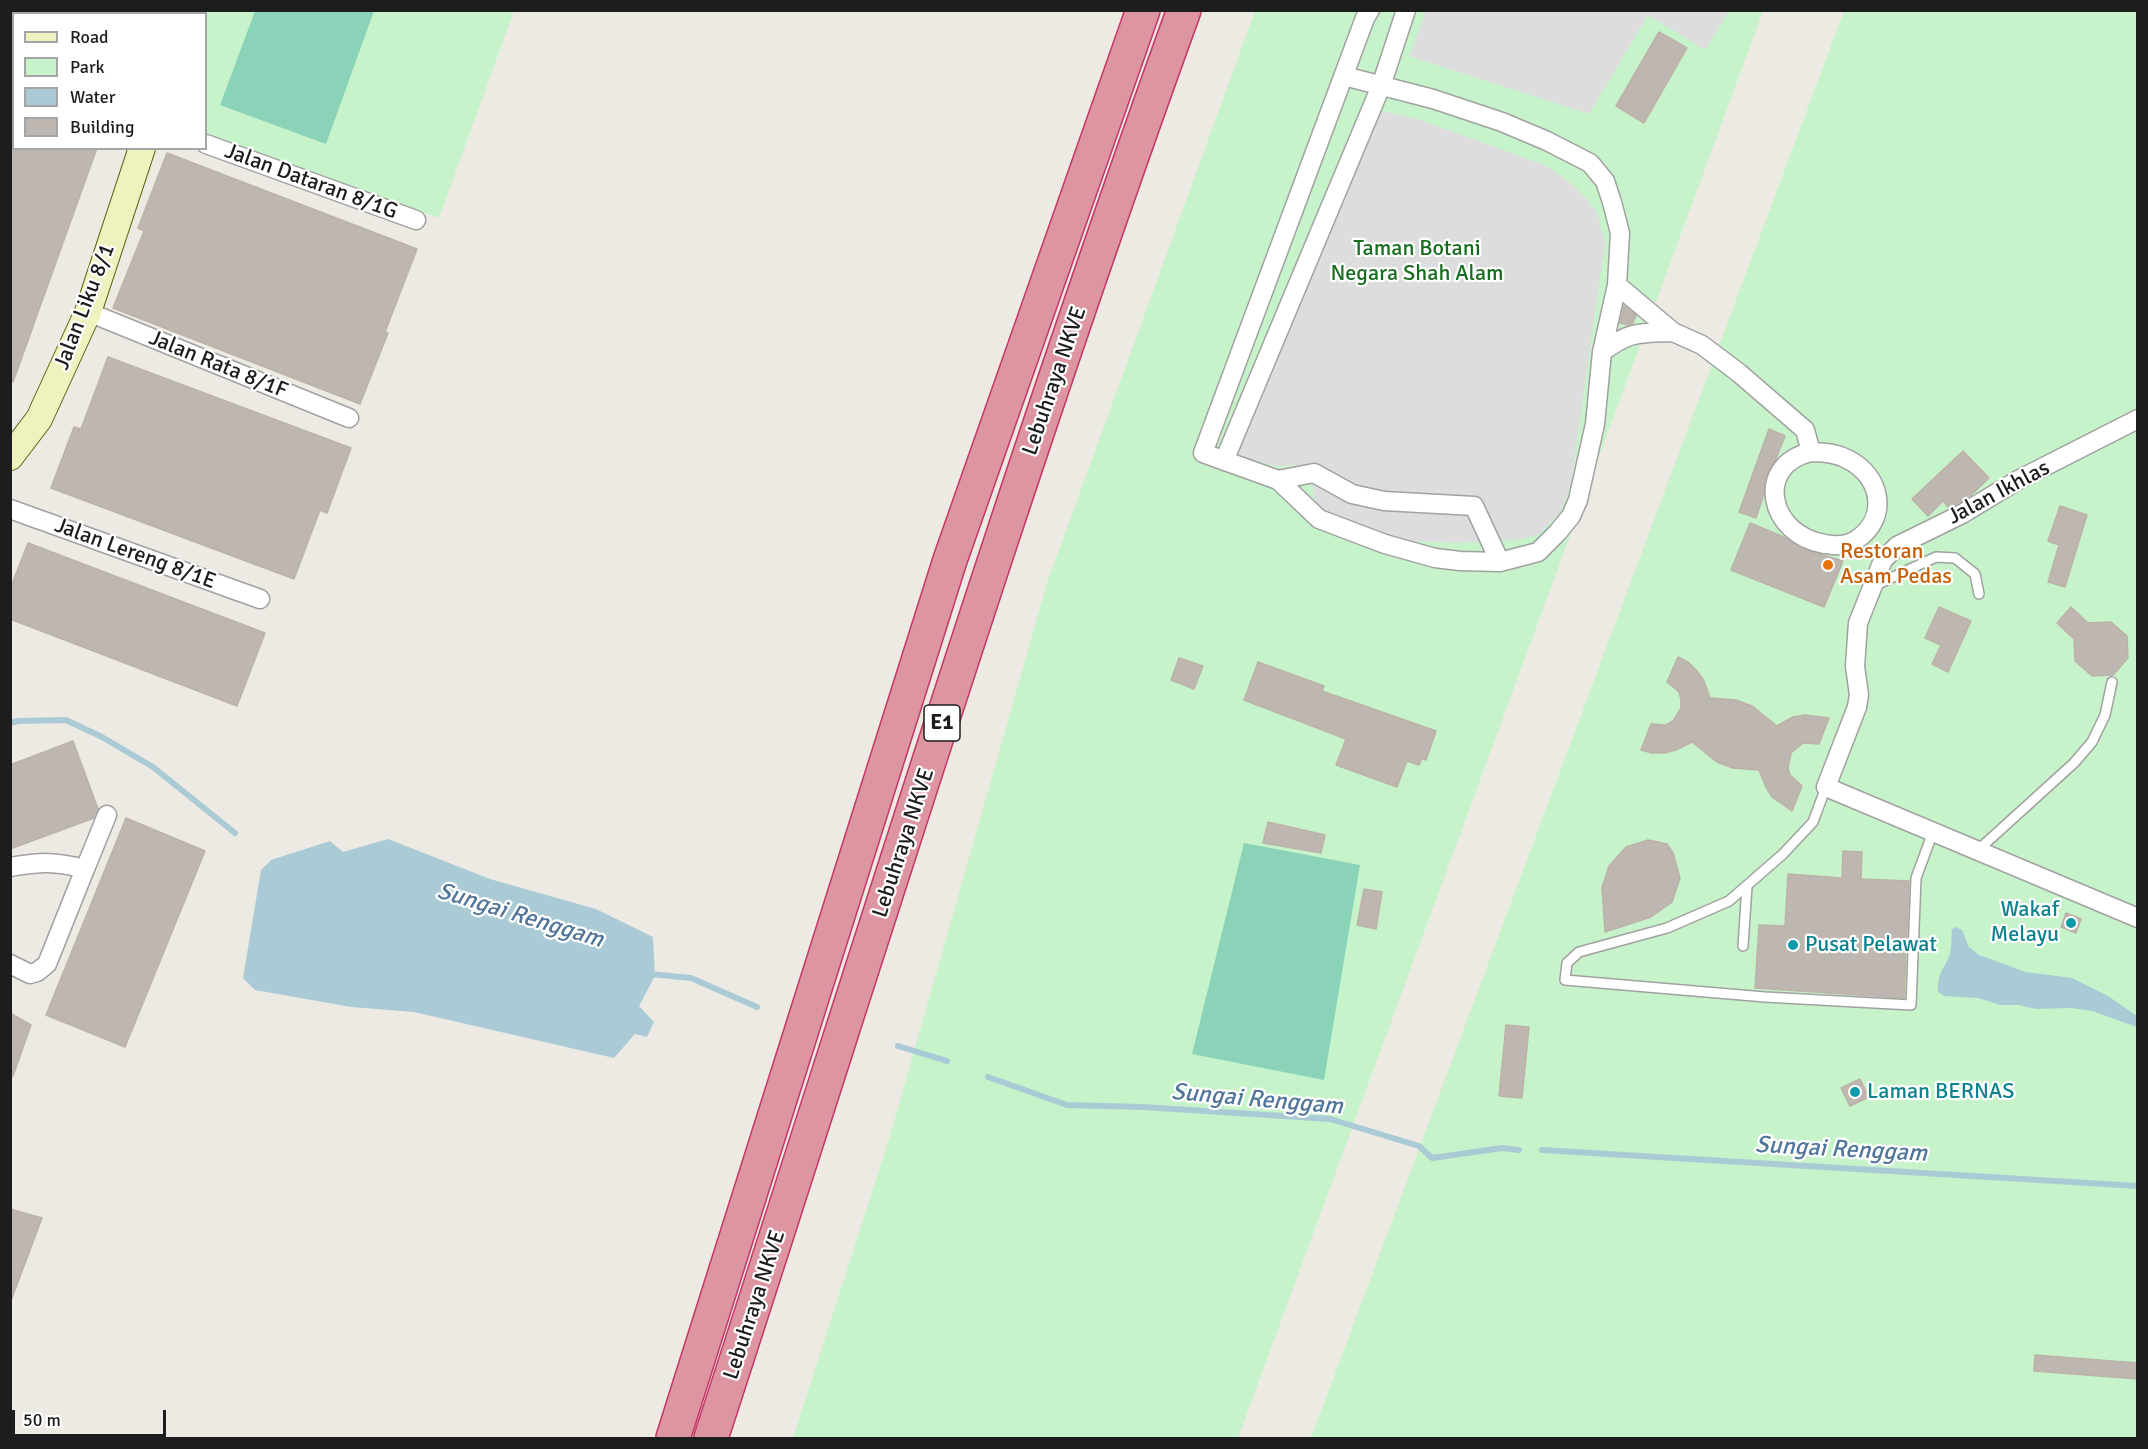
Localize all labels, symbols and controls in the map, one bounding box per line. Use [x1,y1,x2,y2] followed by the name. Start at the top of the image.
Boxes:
[12,12,207,150] legend
[70,26,109,48] text: Road
[70,56,105,78] text: Park
[70,86,115,108] text: Water
[70,116,134,138] text: Building
[221,138,401,226] street label: Jalan Dataran 8/1G
[1330,236,1504,288] park label: Taman Botani Negara Shah Alam
[49,240,121,374] street label: Jalan Liku 8/1
[1017,303,1093,459] street label: Lebuhraya NKVE
[145,325,291,405] street label: Jalan Rata 8/1F
[1944,455,2054,531] street label: Jalan Ikhlas
[51,513,219,595] street label: Jalan Lereng 8/1E
[1840,539,1952,590] place label: Restoran Asam Pedas
[1821,558,1835,572] marker: Restoran Asam Pedas
[924,705,960,741] road number: E1
[867,765,941,921] street label: Lebuhraya NKVE
[434,877,606,955] water label: Sungai Renggam
[1991,897,2059,948] place label: Wakaf Melayu
[2064,916,2078,930] marker: Wakaf Melayu
[1805,932,1937,958] place label: Pusat Pelawat
[1786,938,1800,952] marker: Pusat Pelawat
[1170,1078,1344,1122] water label: Sungai Renggam
[1867,1079,2015,1105] place label: Laman BERNAS
[1848,1085,1862,1099] marker: Laman BERNAS
[1754,1131,1928,1169] water label: Sungai Renggam
[718,1227,792,1383] street label: Lebuhraya NKVE
[15,1398,170,1436] scale bar
[23,1409,61,1431] text: 50 m

